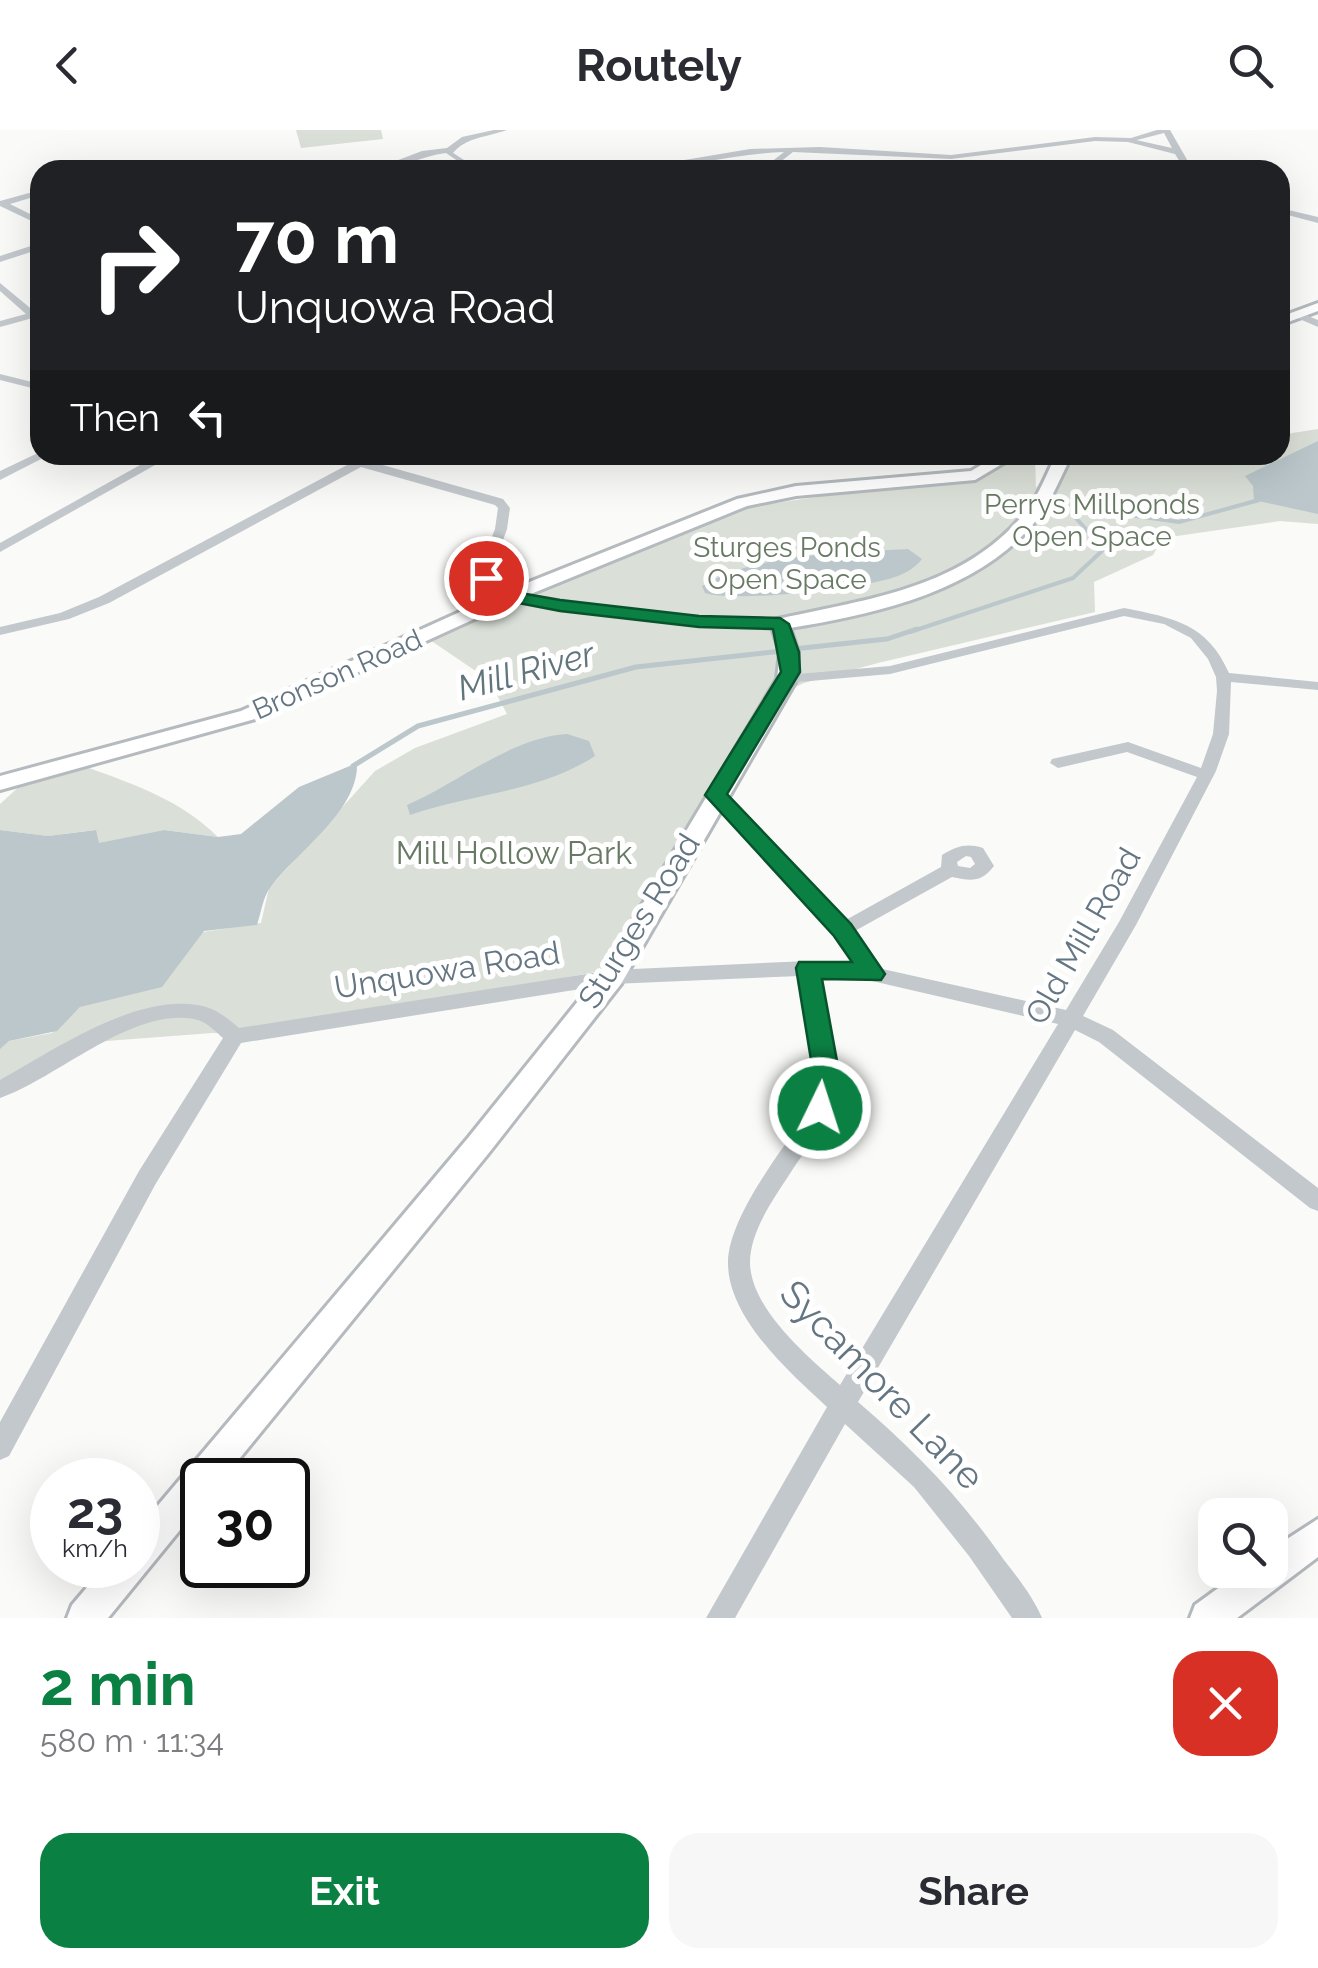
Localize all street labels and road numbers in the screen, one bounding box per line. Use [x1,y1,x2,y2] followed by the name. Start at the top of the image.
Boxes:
[247,622,427,727] street label: Bronson Road
[570,827,707,1015] street label: Sturges Road
[1017,841,1148,1030] street label: Old Mill Road
[332,933,562,1006] street label: Unquowa Road
[771,1271,994,1499] street label: Sycamore Lane

